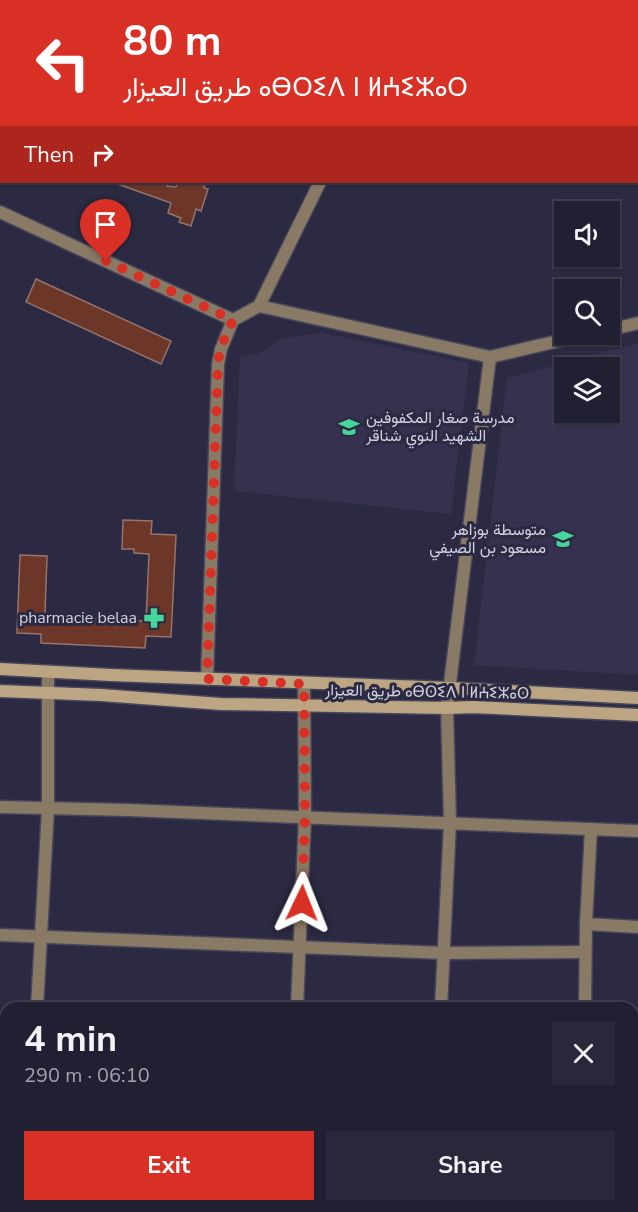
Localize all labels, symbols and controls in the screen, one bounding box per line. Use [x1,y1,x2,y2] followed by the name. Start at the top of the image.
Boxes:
[123,13,222,70] text: 80 m
[24,24,102,102] icon: left
[123,69,468,106] text: طريق العيزار ⴰⴱⵔⵉⴷ ⵏ ⵍⵄⵉⵣⴰⵔ
[86,138,119,171] icon: right
[24,140,74,170] text: Then
[80,199,131,261] pin
[554,201,620,423] map controls
[554,201,620,267] button: sound
[89,208,122,241] icon: arrive
[554,279,620,345] button: search
[554,357,620,423] button: layers
[365,407,515,449] place label: مدرسة صغار المكفوفين الشهيد النوي شناقر
[337,415,361,439] school or university icon: مدرسة صغار المكفوفين الشهيد النوي شناقر
[429,519,546,561] place label: متوسطة بوزاهر مسعود بن الصيفي
[551,527,575,551] school or university icon: متوسطة بوزاهر مسعود بن الصيفي
[142,606,166,630] pharmacy icon: pharmacie belaa
[19,607,137,629] place label: pharmacie belaa
[324,679,529,705] street label: طريق العيزار ⴰⴱⵔⵉⴷ ⵏ ⵍⵄⵉⵣⴰⵔ
[270,871,334,935] position arrow
[24,1015,117,1064] text: 4 min
[552,1022,615,1085] button: close
[24,1062,150,1089] text: 290 m · 06:10
[24,1131,314,1200] button: Exit
[326,1131,615,1200] button: Share

